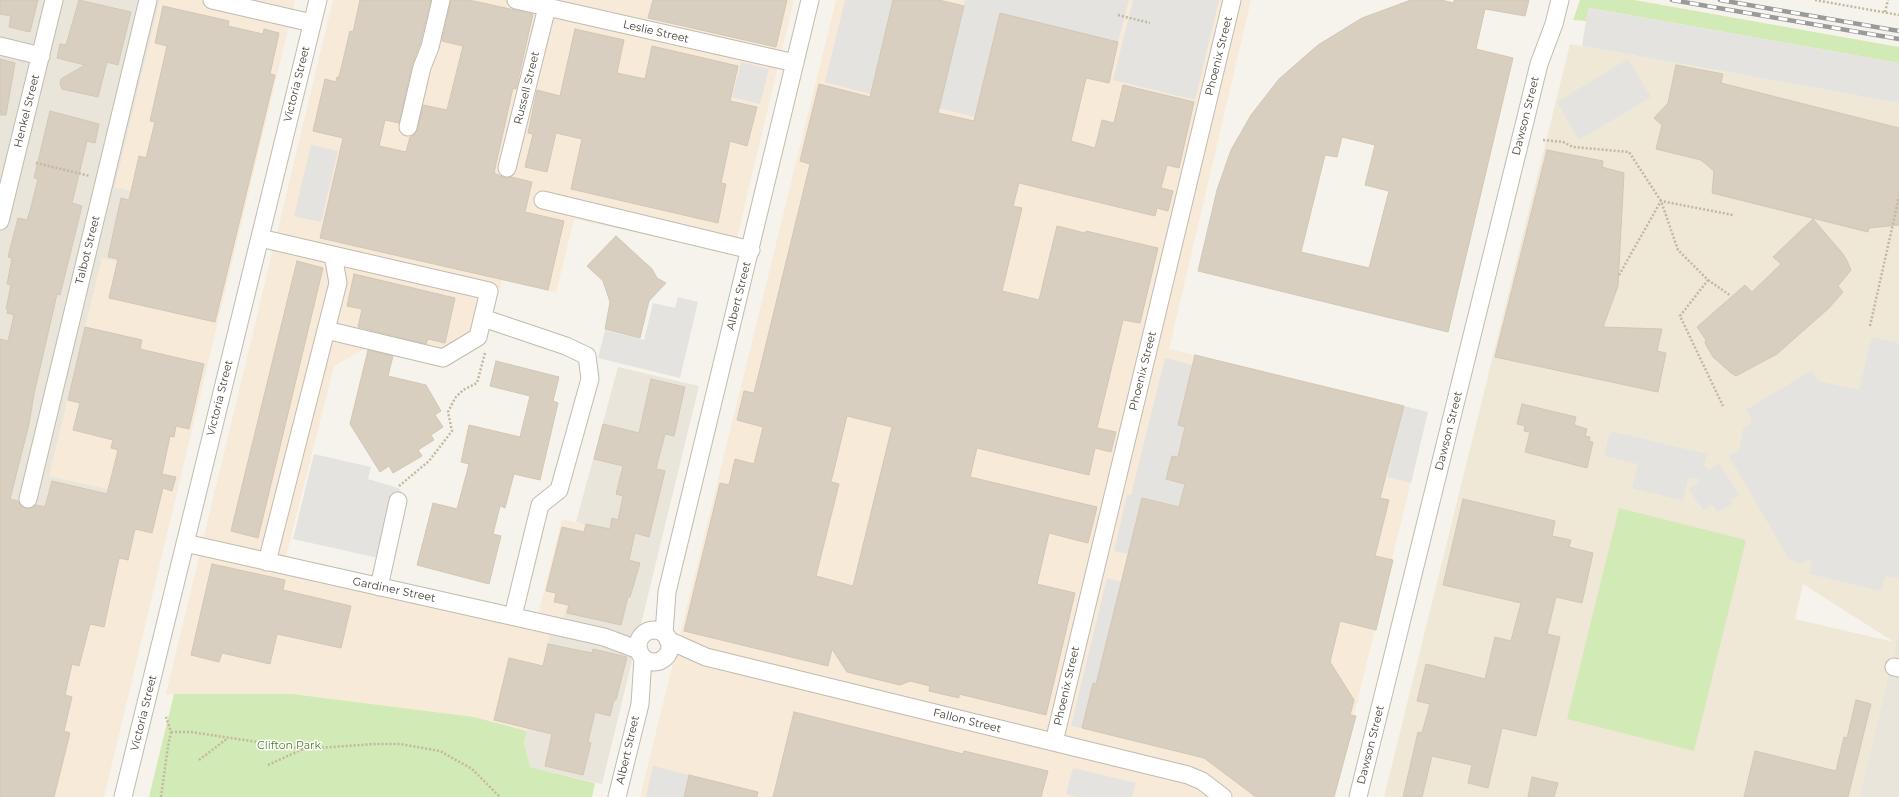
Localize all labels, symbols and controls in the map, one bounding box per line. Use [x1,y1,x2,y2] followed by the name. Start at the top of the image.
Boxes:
[1203,15,1235,97] street label: Phoenix Street
[622,18,690,46] street label: Leslie Street
[281,45,313,123] street label: Victoria Street
[512,50,542,126] street label: Russell Street
[12,73,42,149] street label: Henkel Street
[1510,75,1542,157] street label: Dawson Street
[73,214,103,286] street label: Talbot Street
[724,260,754,332] street label: Albert Street
[1127,330,1159,412] street label: Phoenix Street
[204,359,236,437] street label: Victoria Street
[1433,390,1465,472] street label: Dawson Street
[351,575,437,605] street label: Gardiner Street
[1051,645,1083,727] street label: Phoenix Street
[128,674,160,752] street label: Victoria Street
[1355,704,1387,786] street label: Dawson Street
[932,706,1002,736] street label: Fallon Street
[614,714,642,786] street label: Albert Street
[257,739,321,753] park label: Clifton Park

